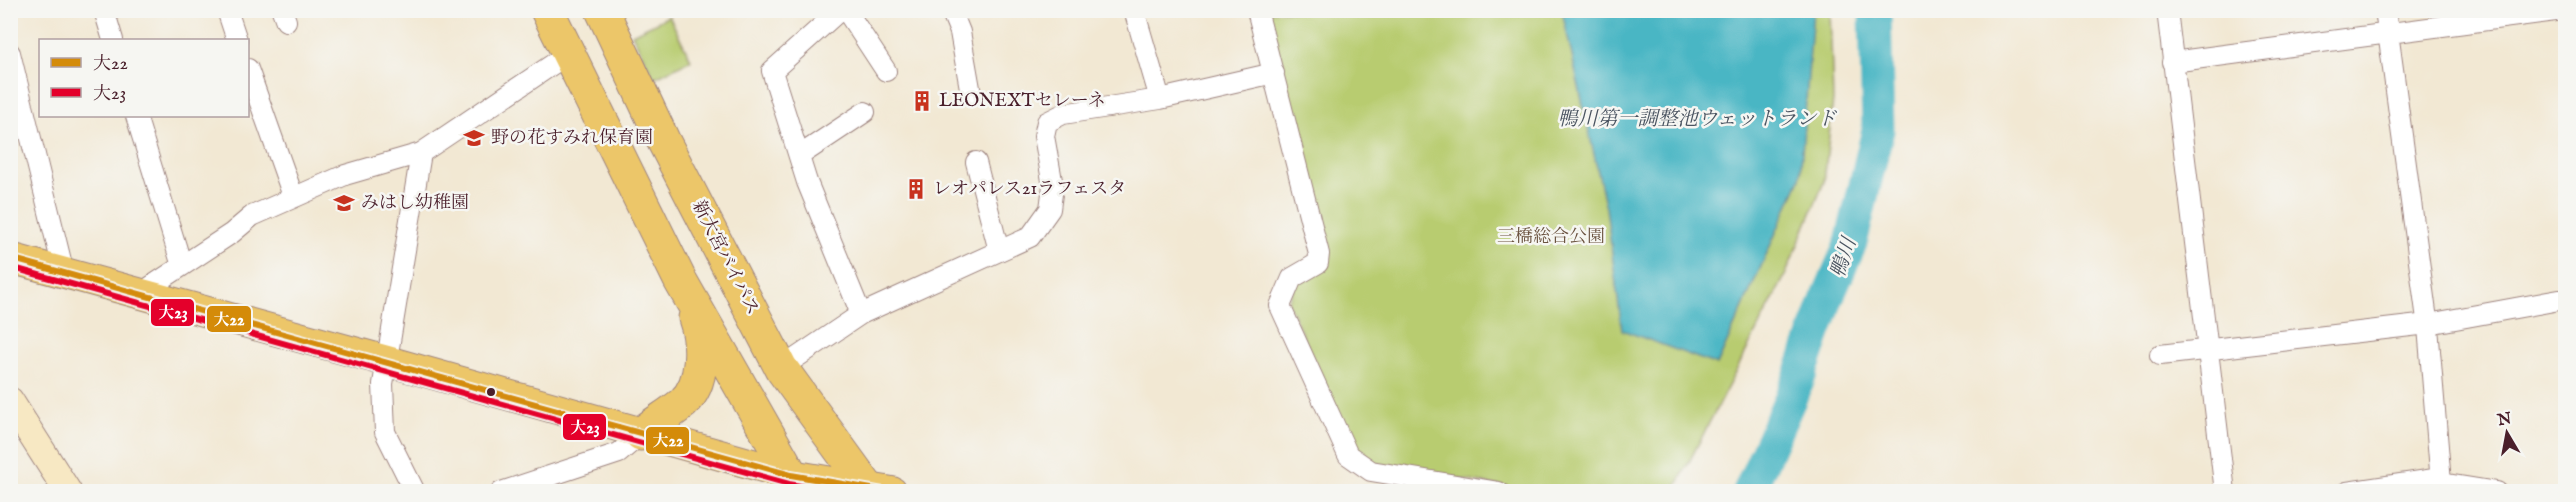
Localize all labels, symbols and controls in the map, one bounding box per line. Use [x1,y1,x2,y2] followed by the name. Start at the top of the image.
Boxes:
[39,39,249,117] legend
[93,53,128,76] text: 大22
[93,83,126,106] text: 大23
[910,89,934,113] building icon: LEONEXTセレーネ
[939,90,1106,113] place label: LEONEXTセレーネ
[1557,107,1838,132] water label: 鴨川第一調整池ウェットランド
[462,126,486,150] school or university icon: 野の花すみれ保育園
[491,127,653,150] place label: 野の花すみれ保育園
[904,177,928,201] building icon: レオパレス21ラフェスタ
[933,178,1126,201] place label: レオパレス21ラフェスタ
[332,191,356,215] school or university icon: みはし幼稚園
[361,192,469,215] place label: みはし幼稚園
[686,197,764,319] street label: 新大宮バイパス
[1497,226,1605,249] park label: 三橋総合公園
[1826,233,1863,281] water label: 鴨川
[150,298,195,327] line badge: 大23
[158,304,188,324] text: 大23
[206,305,252,333] line badge: 大22
[213,311,245,331] text: 大22
[485,386,497,398] unlabelled marker
[2477,403,2537,463] north arrow
[2495,409,2513,431] text: N
[562,413,607,441] line badge: 大23
[570,419,600,439] text: 大23
[645,426,690,455] line badge: 大22
[652,432,684,452] text: 大22

